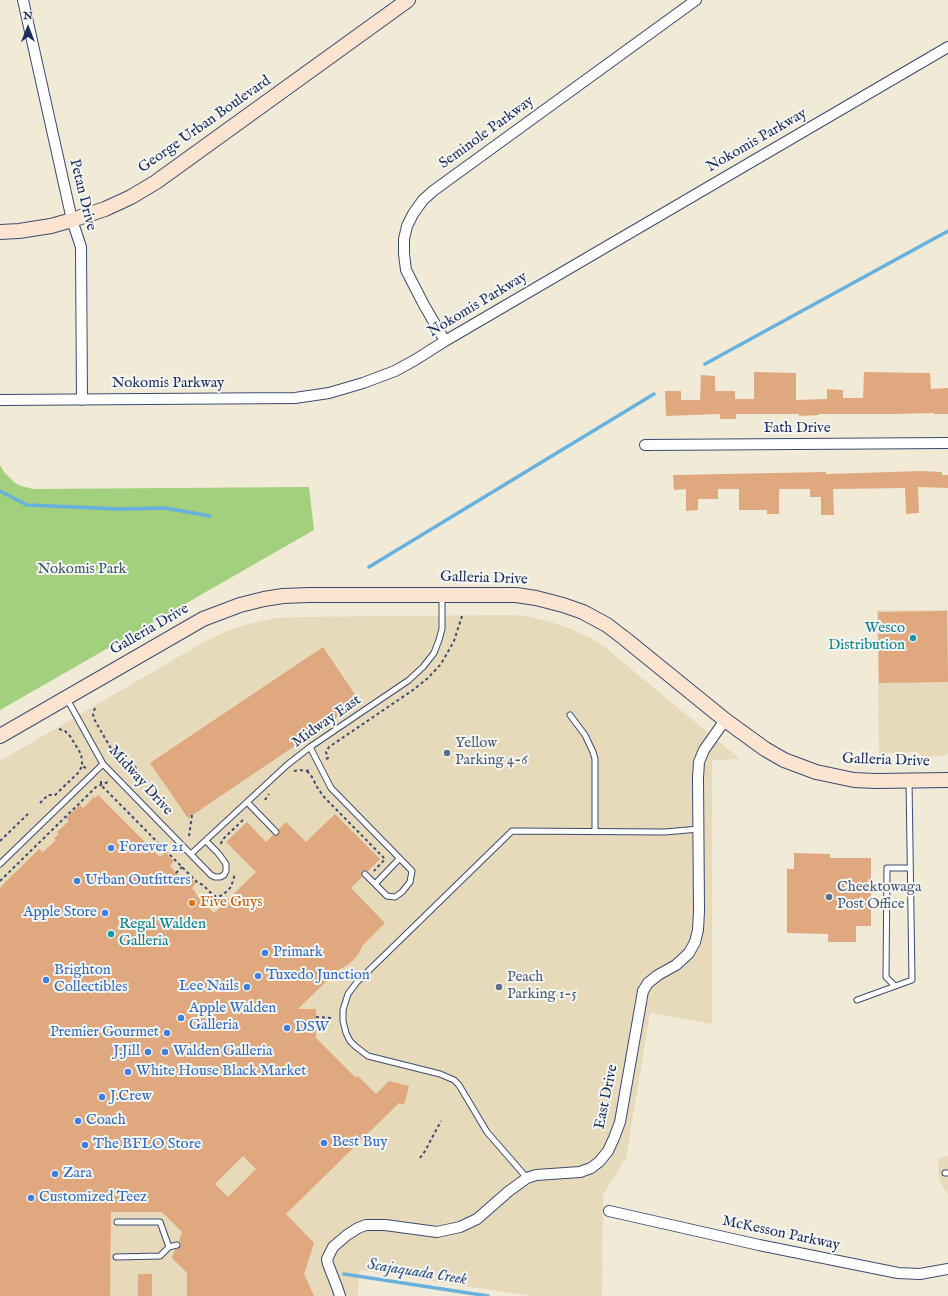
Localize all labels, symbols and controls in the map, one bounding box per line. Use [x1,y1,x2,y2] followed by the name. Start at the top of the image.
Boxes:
[8,8,48,48] north arrow
[23,9,33,23] text: N
[135,72,275,178] street label: George Urban Boulevard
[436,93,538,173] street label: Seminole Parkway
[704,105,810,177] street label: Nokomis Parkway
[64,157,100,233] street label: Petan Drive
[425,268,531,342] street label: Nokomis Parkway
[112,375,224,393] street label: Nokomis Parkway
[763,420,831,438] street label: Fath Drive
[37,561,127,579] park label: Nokomis Park
[440,568,528,590] street label: Galleria Drive
[108,600,192,660] street label: Galleria Drive
[828,620,905,655] place label: Wesco Distribution
[908,633,918,643] marker: Wesco Distribution
[289,692,365,752] street label: Midway East
[455,735,528,770] place label: Yellow Parking 4-6
[104,742,176,820] street label: Midway Drive
[442,748,452,758] marker: Yellow Parking 4-6
[842,750,930,772] street label: Galleria Drive
[119,839,184,857] place label: Forever 21
[106,843,116,853] marker: Forever 21
[85,872,191,890] place label: Urban Outfitters
[72,876,82,886] marker: Urban Outfitters
[837,879,921,914] place label: Cheektowaga Post Office
[824,892,834,902] marker: Cheektowaga Post Office
[200,894,263,912] place label: Five Guys
[187,898,197,908] marker: Five Guys
[23,904,97,922] place label: Apple Store
[100,908,110,918] marker: Apple Store
[119,916,206,951] place label: Regal Walden Galleria
[106,929,116,939] marker: Regal Walden Galleria
[273,944,323,962] place label: Primark
[260,948,270,958] marker: Primark
[54,962,127,997] place label: Brighton Collectibles
[266,967,370,985] place label: Tuxedo Junction
[507,969,577,1004] place label: Peach Parking 1-5
[253,971,263,981] marker: Tuxedo Junction
[41,975,51,985] marker: Brighton Collectibles
[179,978,239,996] place label: Lee Nails
[242,982,252,992] marker: Lee Nails
[494,982,504,992] marker: Peach Parking 1-5
[189,1000,276,1035] place label: Apple Walden Galleria
[176,1013,186,1023] marker: Apple Walden Galleria
[295,1019,329,1037] place label: DSW
[282,1023,292,1033] marker: DSW
[50,1024,159,1042] place label: Premier Gourmet
[162,1028,172,1038] marker: Premier Gourmet
[113,1043,140,1061] place label: J.Jill
[173,1043,272,1061] place label: Walden Galleria
[143,1047,153,1057] marker: J.Jill
[160,1047,170,1057] marker: Walden Galleria
[136,1063,306,1081] place label: White House Black Market
[591,1063,623,1131] street label: East Drive
[123,1067,133,1077] marker: White House Black Market
[110,1088,152,1106] place label: J.Crew
[97,1092,107,1102] marker: J.Crew
[86,1112,126,1130] place label: Coach
[73,1116,83,1126] marker: Coach
[332,1134,388,1152] place label: Best Buy
[93,1136,201,1154] place label: The BFLO Store
[319,1138,329,1148] marker: Best Buy
[80,1140,90,1150] marker: The BFLO Store
[63,1165,92,1183] place label: Zara
[50,1169,60,1179] marker: Zara
[39,1189,147,1207] place label: Customized Teez
[26,1193,36,1203] marker: Customized Teez
[721,1213,841,1255] street label: McKesson Parkway
[366,1256,468,1290] water label: Scajaquada Creek

